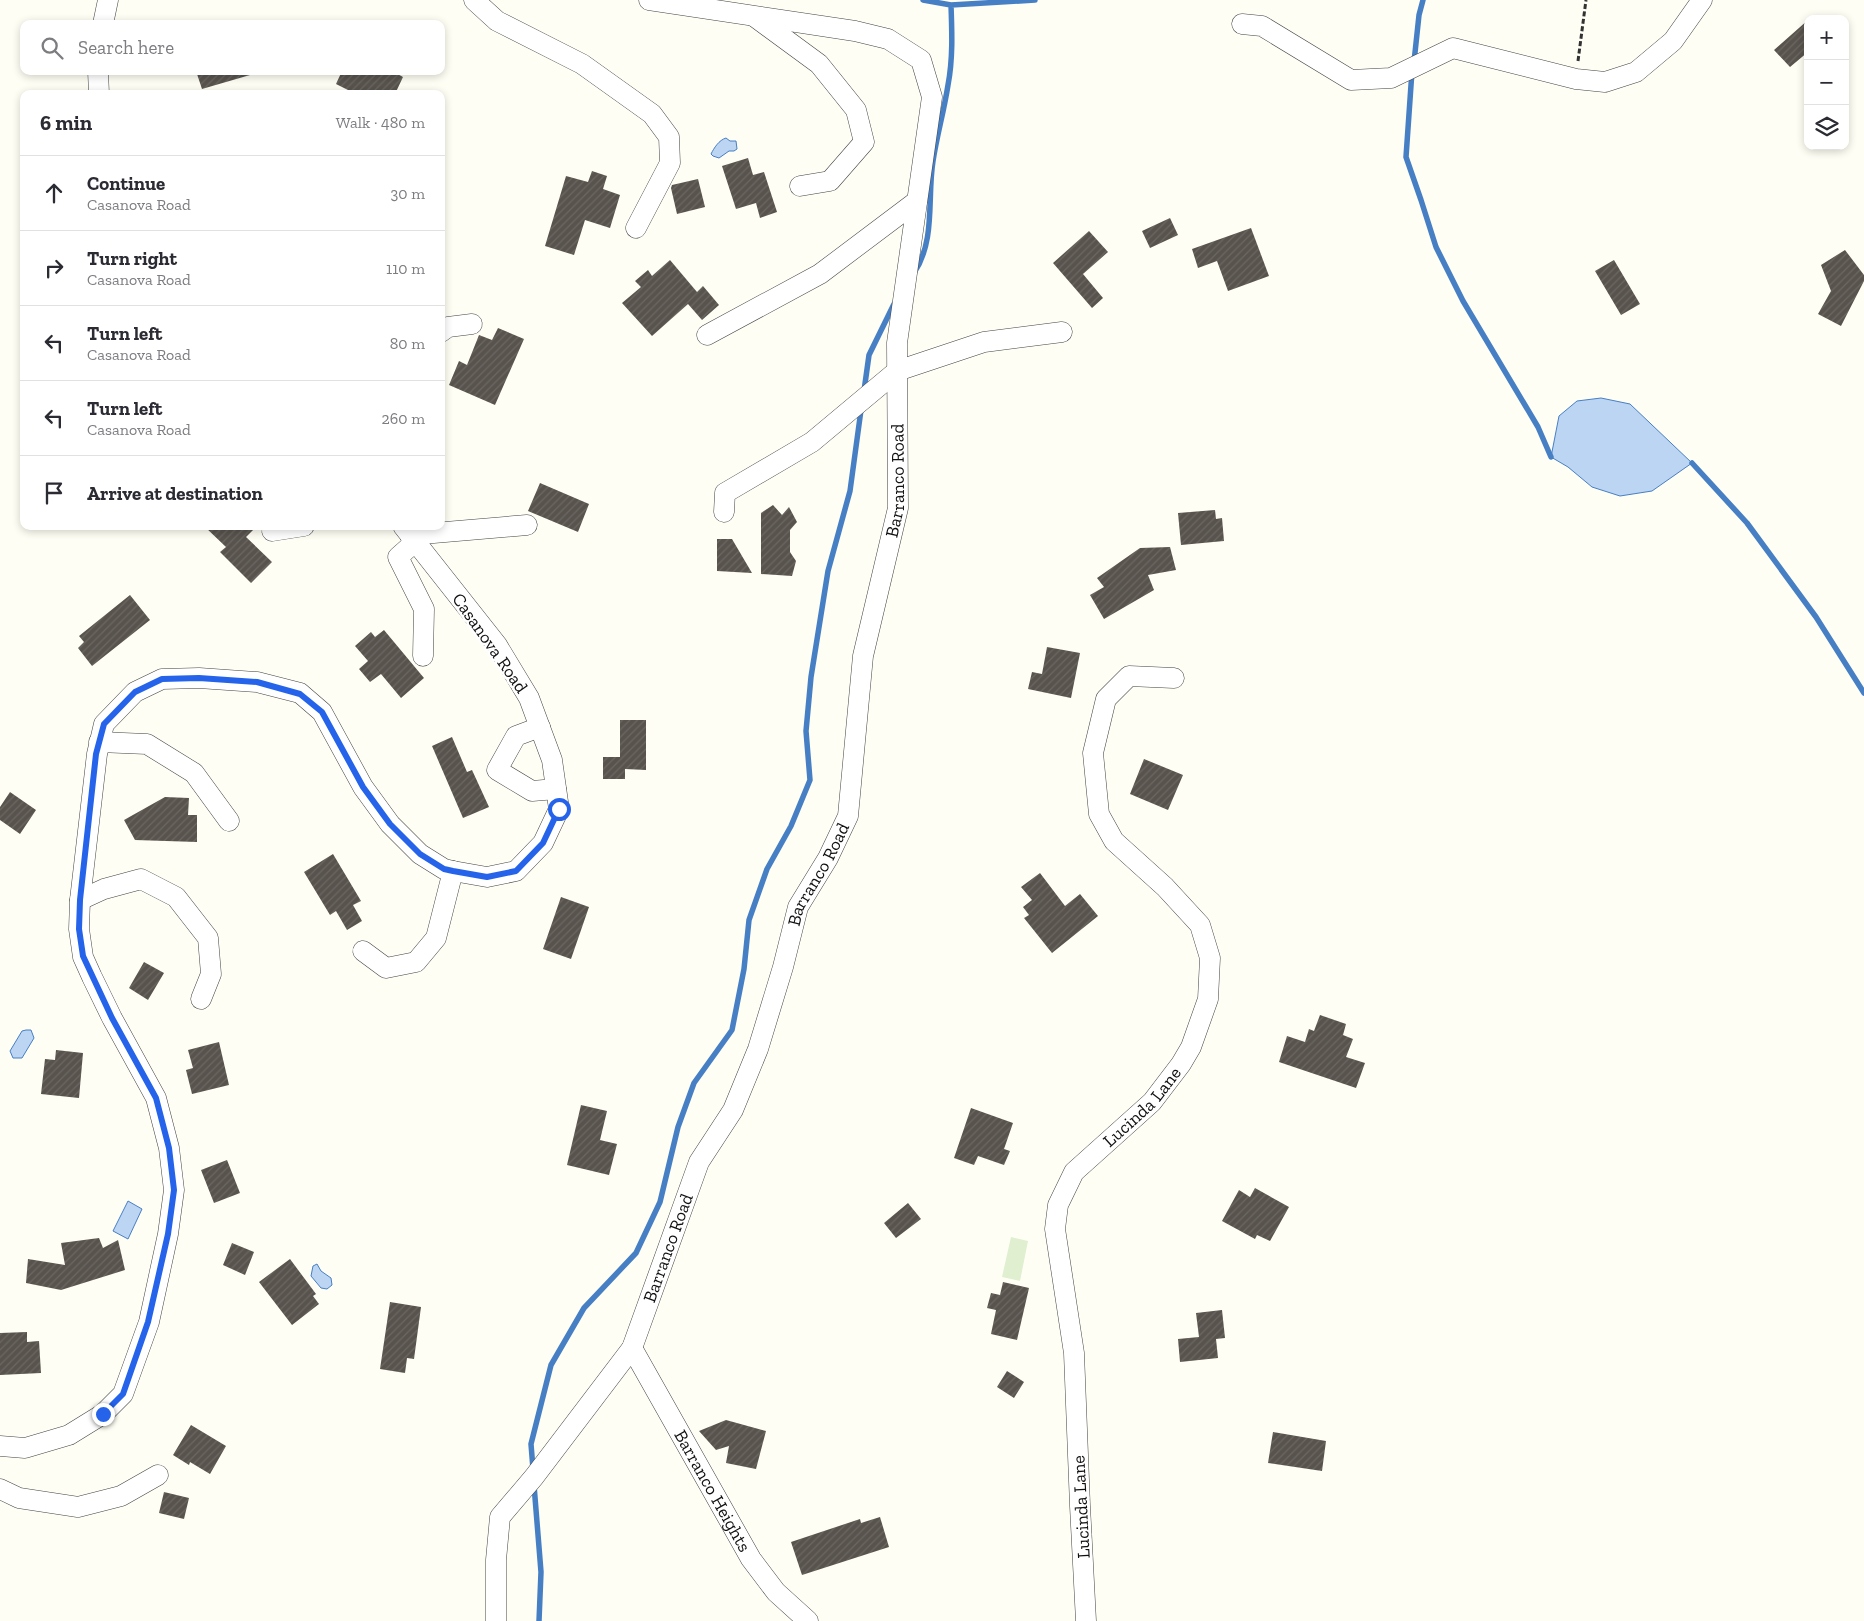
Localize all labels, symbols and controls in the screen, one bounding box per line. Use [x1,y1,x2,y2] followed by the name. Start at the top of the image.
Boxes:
[1804,15,1849,150] map controls
[1804,15,1849,60] button: +
[20,20,445,75] search box
[38,34,66,62] icon: search
[78,36,174,59] text: Search here
[1804,60,1849,105] button: −
[1804,105,1849,150] button: layers
[40,110,92,135] text: 6 min
[336,113,425,132] text: Walk · 480 m
[87,172,165,195] text: Continue
[40,179,68,207] icon: ahead
[391,184,425,203] text: 30 m
[87,195,191,214] text: Casanova Road
[87,247,177,270] text: Turn right
[40,254,68,282] icon: right
[386,259,425,278] text: 110 m
[87,270,191,289] text: Casanova Road
[87,322,162,345] text: Turn left
[40,329,68,357] icon: left
[390,334,425,353] text: 80 m
[87,345,191,364] text: Casanova Road
[87,397,162,420] text: Turn left
[40,404,68,432] icon: left
[382,409,425,428] text: 260 m
[87,420,191,439] text: Casanova Road
[880,424,909,540] street label: Barranco Road
[40,479,68,507] icon: arrive
[87,482,263,505] text: Arrive at destination
[447,589,533,697] street label: Casanova Road
[548,798,571,821] route start
[783,819,854,928] street label: Barranco Road
[1098,1062,1186,1152] street label: Lucinda Lane
[638,1190,698,1305] street label: Barranco Road
[92,1403,115,1426] route end
[669,1426,756,1556] street label: Barranco Heights
[1067,1455,1095,1559] street label: Lucinda Lane

